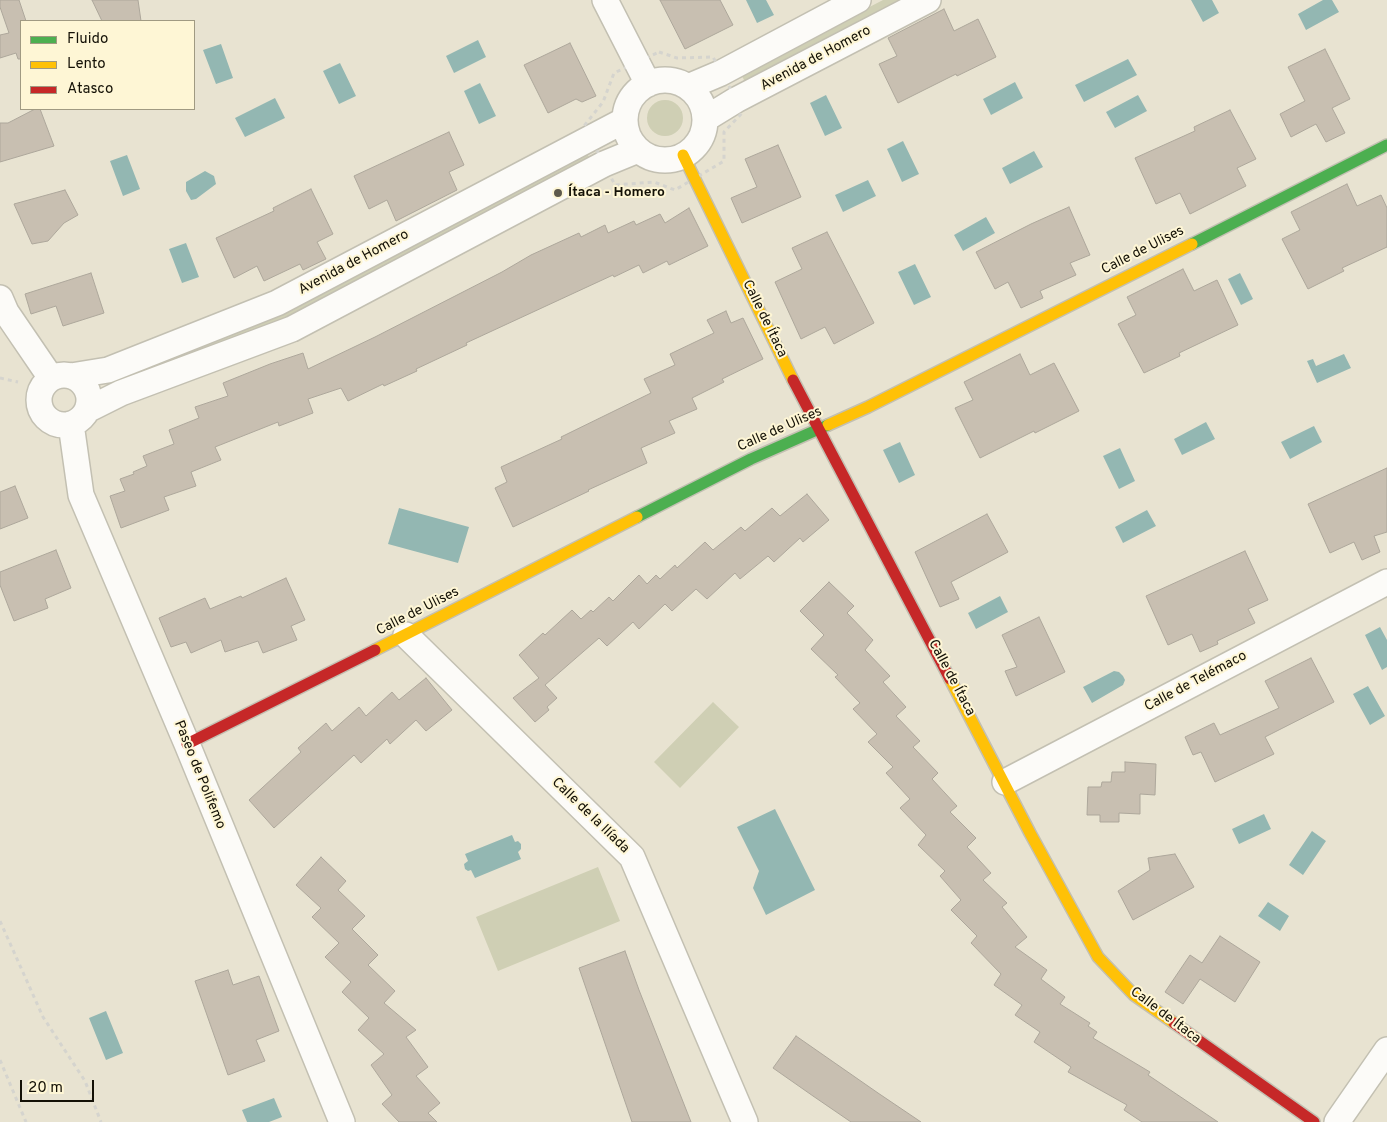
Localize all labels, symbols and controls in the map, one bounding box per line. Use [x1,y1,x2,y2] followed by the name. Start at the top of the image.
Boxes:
[20,20,195,110] legend
[758,23,874,95] street label: Avenida de Homero
[67,30,108,49] text: Fluido
[67,55,106,74] text: Lento
[67,80,113,99] text: Atasco
[568,185,665,201] place label: Ítaca - Homero
[552,187,564,199] marker: Ítaca - Homero
[1099,223,1187,279] street label: Calle de Ulises
[296,227,412,299] street label: Avenida de Homero
[738,277,790,361] street label: Calle de Ítaca
[735,404,825,456] street label: Calle de Ulises
[374,584,462,640] street label: Calle de Ulises
[924,637,978,719] street label: Calle de Ítaca
[1142,648,1250,716] street label: Calle de Telémaco
[170,718,228,832] street label: Paseo de Polifemo
[548,775,632,857] street label: Calle de la Ilíada
[1126,984,1204,1048] street label: Calle de Ítaca
[22,1070,96,1102] scale bar
[28,1079,63,1098] text: 20 m

